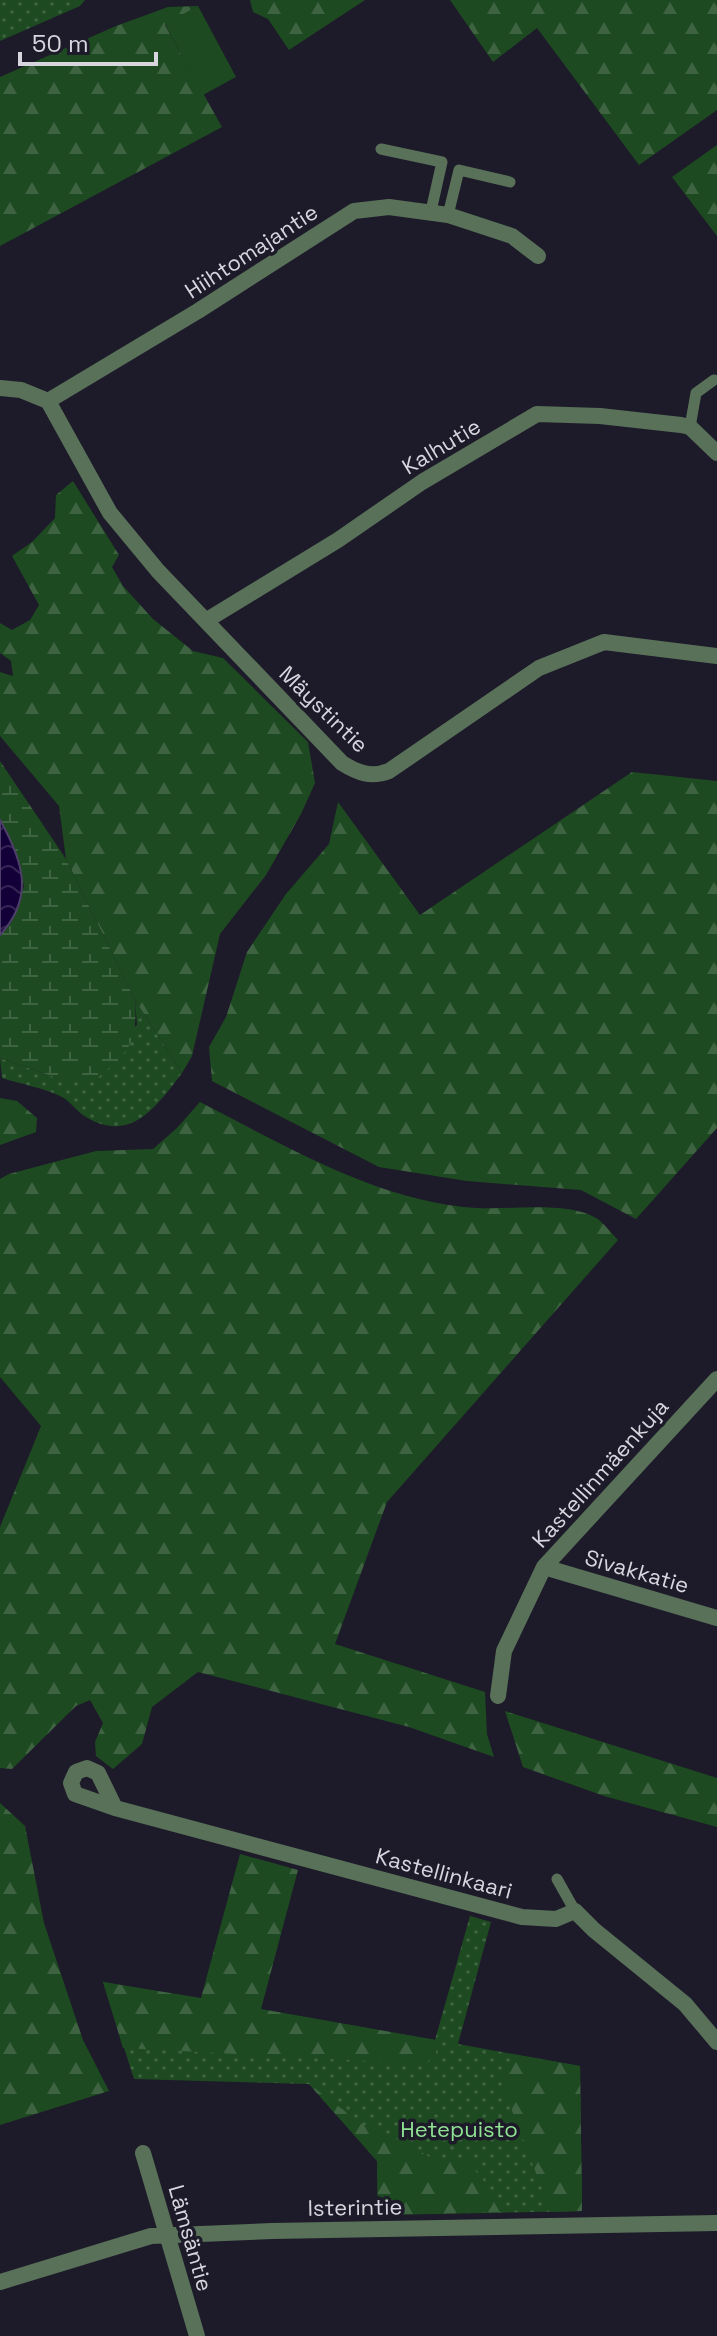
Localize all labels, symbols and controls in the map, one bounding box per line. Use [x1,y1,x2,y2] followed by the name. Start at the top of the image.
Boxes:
[20,16,156,66] scale bar
[32,28,89,59] text: 50 m
[179,198,323,304] street label: Hiihtomajantie
[397,412,485,480] street label: Kalhutie
[273,660,375,758] street label: Mäystintie
[526,1392,675,1553] street label: Kastellinmäenkuja
[582,1543,692,1599] street label: Sivakkatie
[373,1841,515,1905] street label: Kastellinkaari
[400,2115,518,2143] park label: Hetepuisto
[162,2182,220,2294] street label: Lämsäntie
[307,2192,403,2222] street label: Isterintie

